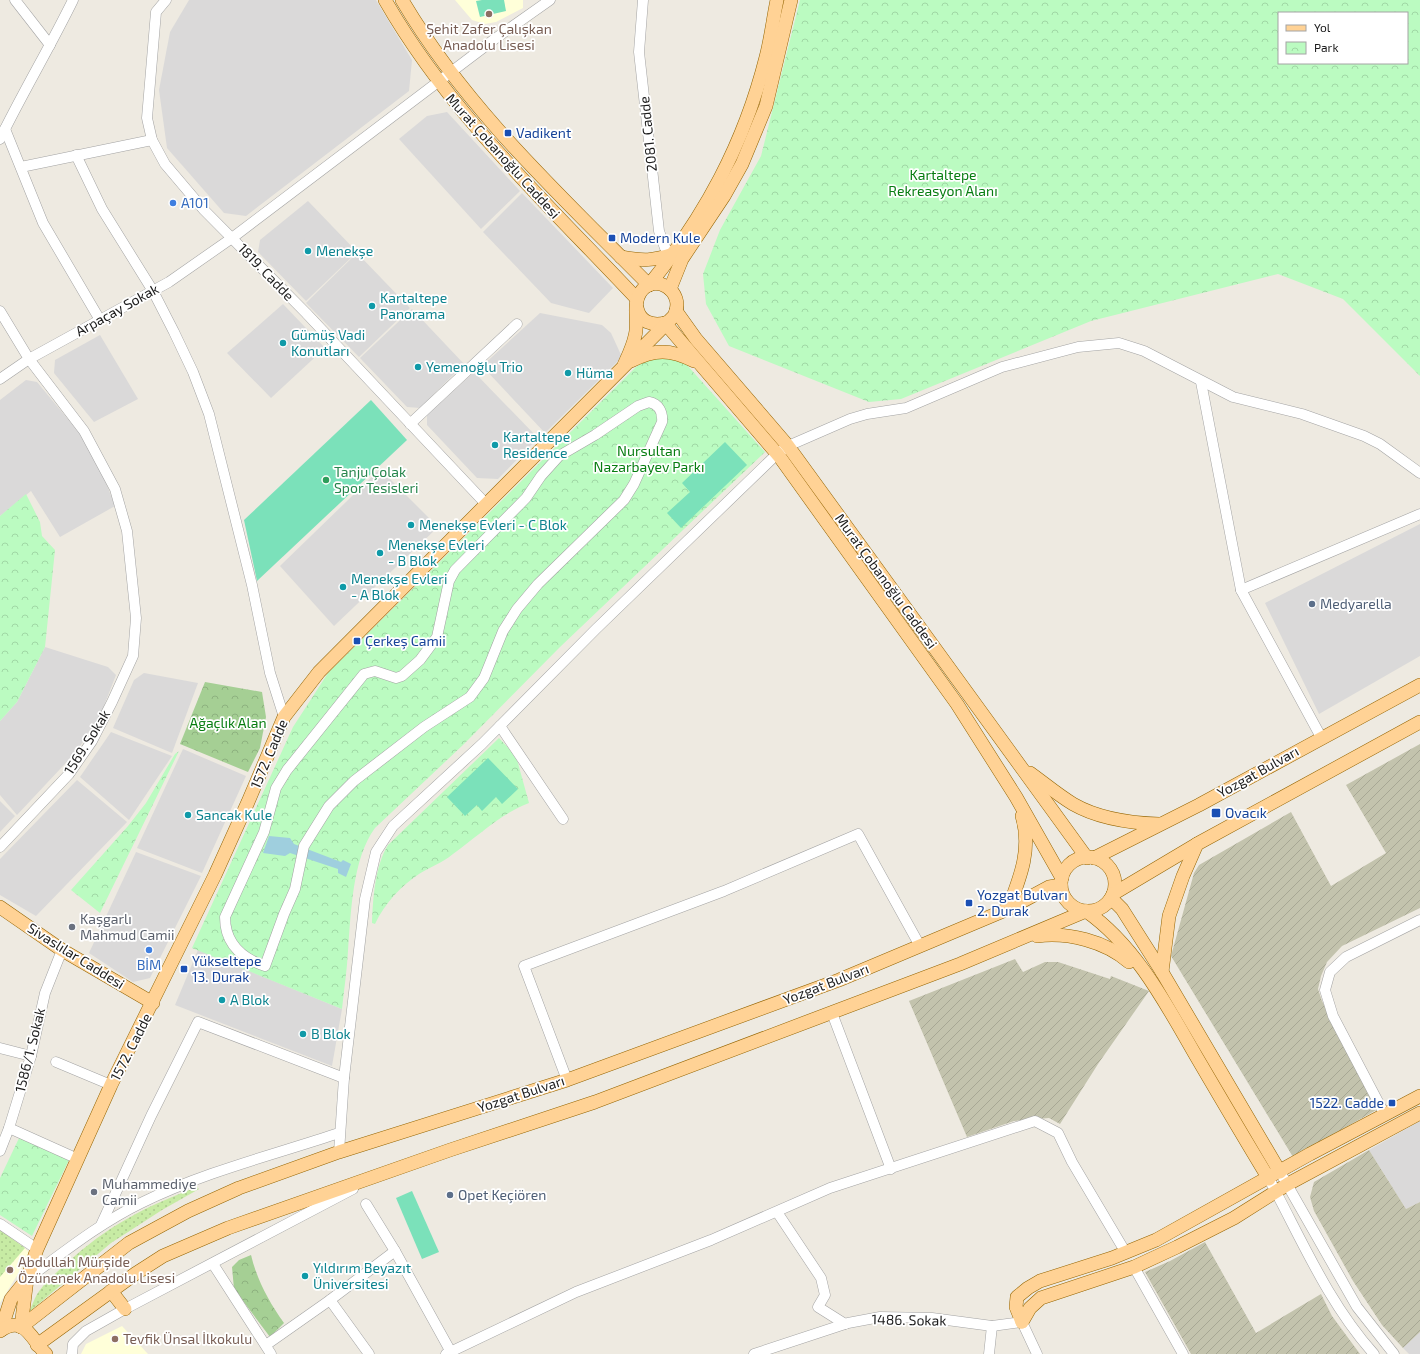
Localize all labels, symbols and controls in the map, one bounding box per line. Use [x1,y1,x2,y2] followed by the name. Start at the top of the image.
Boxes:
[484,9,494,19] marker: Şehit Zafer Çalışkan Anadolu Lisesi
[1278,12,1408,64] legend
[426,20,552,53] place label: Şehit Zafer Çalışkan Anadolu Lisesi
[1314,20,1331,34] text: Yol
[1314,40,1339,54] text: Park
[442,90,564,222] street label: Murat Çobanoğlu Caddesi
[635,95,660,173] street label: 2081. Cadde
[516,124,571,141] place label: Vadikent
[503,128,513,138] marker: Vadikent
[888,166,998,199] park label: Kartaltepe Rekreasyon Alanı
[181,194,209,211] place label: A101
[168,198,178,208] marker: A101
[620,229,701,246] place label: Modern Kule
[607,233,617,243] marker: Modern Kule
[235,239,298,304] street label: 1819. Cadde
[316,242,373,260] place label: Menekşe
[303,246,313,256] marker: Menekşe
[72,280,162,340] street label: Arpaçay Sokak
[380,289,447,322] place label: Kartaltepe Panorama
[367,301,377,311] marker: Kartaltepe Panorama
[291,326,365,359] place label: Gümüş Vadi Konutları
[278,338,288,348] marker: Gümüş Vadi Konutları
[426,358,523,375] place label: Yemenoğlu Trio
[413,362,423,372] marker: Yemenoğlu Trio
[576,364,613,381] place label: Hüma
[563,368,573,378] marker: Hüma
[503,428,570,461] place label: Kartaltepe Residence
[490,440,500,450] marker: Kartaltepe Residence
[594,442,704,475] park label: Nursultan Nazarbayev Parkı
[334,463,419,496] place label: Tanju Çolak Spor Tesisleri
[321,475,331,485] marker: Tanju Çolak Spor Tesisleri
[831,510,941,652] street label: Murat Çobanoğlu Caddesi
[419,516,567,534] place label: Menekşe Evleri - C Blok
[406,520,416,530] marker: Menekşe Evleri - C Blok
[388,536,484,569] place label: Menekşe Evleri - B Blok
[375,548,385,558] marker: Menekşe Evleri - B Blok
[351,570,447,603] place label: Menekşe Evleri - A Blok
[338,582,348,592] marker: Menekşe Evleri - A Blok
[1320,595,1392,612] place label: Medyarella
[1307,599,1317,609] marker: Medyarella
[365,632,446,650] place label: Çerkeş Camii
[352,636,362,646] marker: Çerkeş Camii
[60,706,113,777] street label: 1569. Sokak
[189,714,267,732] park label: Ağaçlık Alan
[246,717,291,791] street label: 1572. Cadde
[1214,742,1302,801] street label: Yozgat Bulvarı
[1225,804,1267,821] place label: Ovacık
[196,806,272,823] place label: Sancak Kule
[1210,807,1222,819] marker: Ovacık
[183,810,193,820] marker: Sancak Kule
[977,886,1068,919] place label: Yozgat Bulvarı 2. Durak
[964,898,974,908] marker: Yozgat Bulvarı 2. Durak
[80,910,174,943] place label: Kaşgarlı Mahmud Camii
[25,919,128,992] street label: Sivaslılar Caddesi
[67,922,77,932] marker: Kaşgarlı Mahmud Camii
[144,945,154,955] marker: BİM
[192,952,261,985] place label: Yükseltepe 13. Durak
[137,956,161,973] place label: BİM
[780,959,871,1008] street label: Yozgat Bulvarı
[179,964,189,974] marker: Yükseltepe 13. Durak
[230,991,269,1008] place label: A Blok
[217,995,227,1005] marker: A Blok
[11,1006,48,1094] street label: 1586/1. Sokak
[106,1010,155,1083] street label: 1572. Cadde
[311,1025,351,1042] place label: B Blok
[298,1029,308,1039] marker: B Blok
[475,1071,567,1116] street label: Yozgat Bulvarı
[1310,1094,1384,1111] place label: 1522. Cadde
[1387,1098,1397,1108] marker: 1522. Cadde
[102,1175,196,1208] place label: Muhammediye Camii
[458,1186,546,1204] place label: Opet Keçiören
[89,1187,99,1197] marker: Muhammediye Camii
[445,1190,455,1200] marker: Opet Keçiören
[18,1253,175,1286] place label: Abdullah Mürşide Özünenek Anadolu Lisesi
[313,1259,411,1292] place label: Yıldırım Beyazıt Üniversitesi
[5,1265,15,1275] marker: Abdullah Mürşide Özünenek Anadolu Lisesi
[300,1271,310,1281] marker: Yıldırım Beyazıt Üniversitesi
[871,1310,947,1329] street label: 1486. Sokak
[123,1330,252,1347] place label: Tevfik Ünsal İlkokulu
[110,1334,120,1344] marker: Tevfik Ünsal İlkokulu

